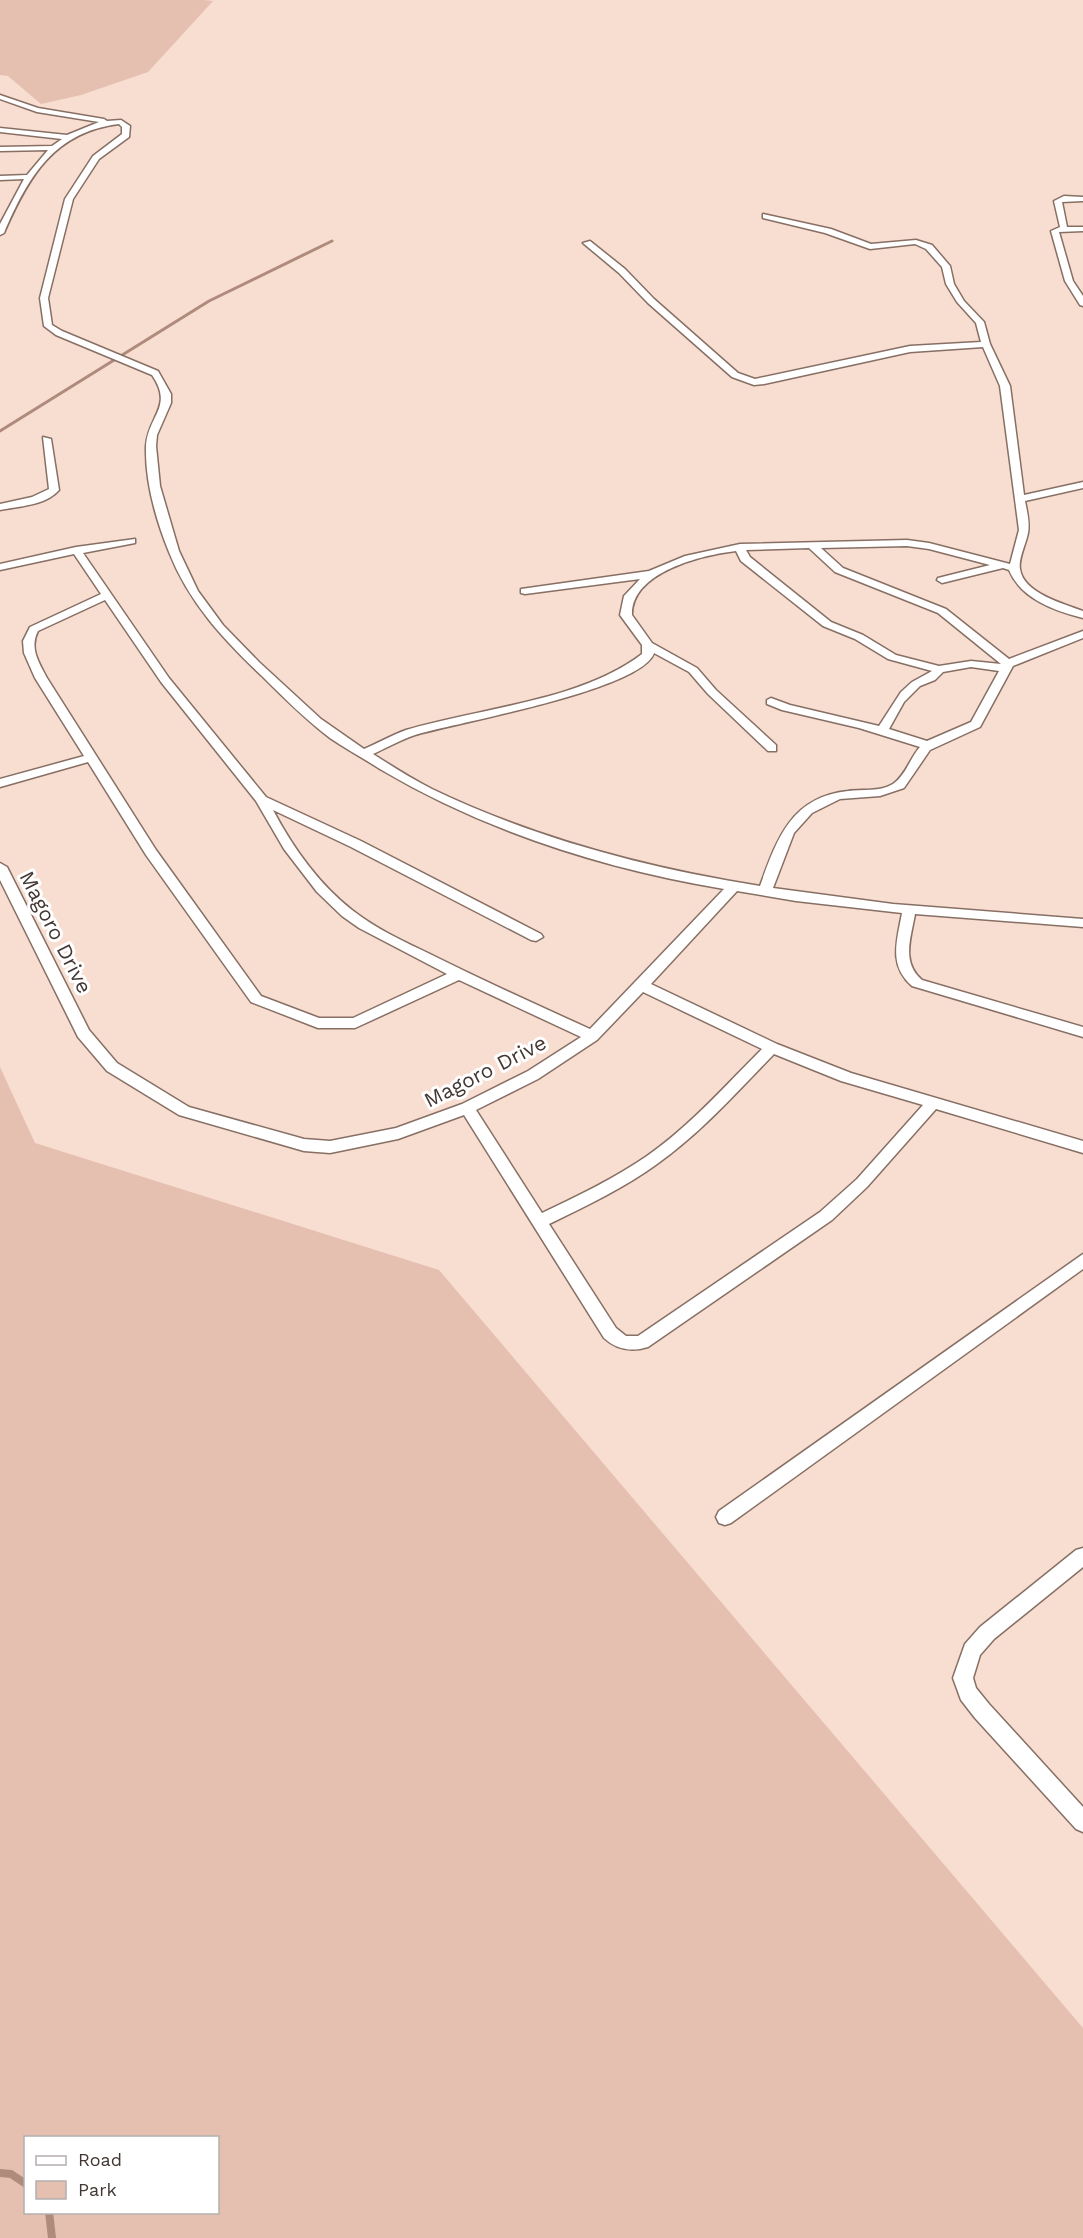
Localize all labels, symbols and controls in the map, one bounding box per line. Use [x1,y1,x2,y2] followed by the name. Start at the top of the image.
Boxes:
[15,867,97,997] street label: Magoro Drive
[420,1030,550,1112] street label: Magoro Drive
[24,2136,219,2214] legend
[78,2149,122,2170] text: Road
[78,2179,117,2200] text: Park

